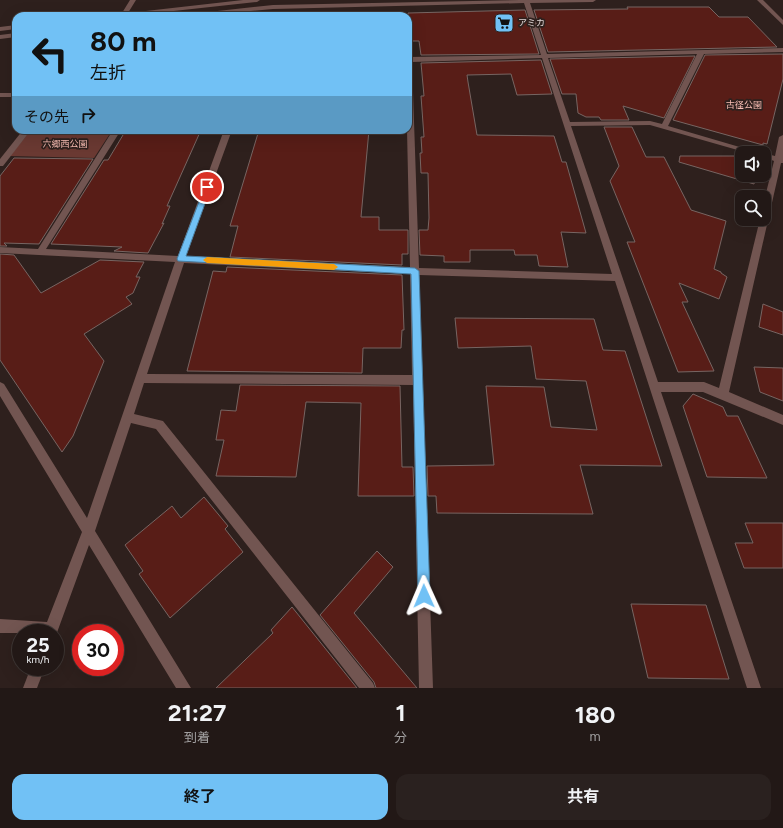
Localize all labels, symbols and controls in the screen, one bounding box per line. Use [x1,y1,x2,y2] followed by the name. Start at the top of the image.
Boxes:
[493,12,515,34] supermarket icon: アミカ
[518,17,545,28] place label: アミカ
[90,24,156,58] text: 80 m
[24,28,76,80] icon: left
[90,62,126,84] text: 左折
[726,99,762,110] park label: 古径公園
[77,104,99,126] icon: right
[24,108,69,126] text: その先
[42,138,88,149] park label: 六郷西公園
[735,146,771,226] map controls
[735,146,771,182] button: sound
[190,170,224,204] pin
[196,176,218,198] icon: arrive
[735,190,771,226] button: search
[403,575,445,617] position arrow
[72,624,124,676] speed limit sign: 30
[26,633,50,657] text: 25
[27,653,49,666] text: km/h
[168,698,226,727] text: 21:27
[395,698,406,727] text: 1
[575,700,615,729] text: 180
[589,729,601,744] text: m
[184,730,210,745] text: 到着
[394,730,407,745] text: 分
[12,774,388,820] button: 終了
[396,774,771,820] button: 共有

